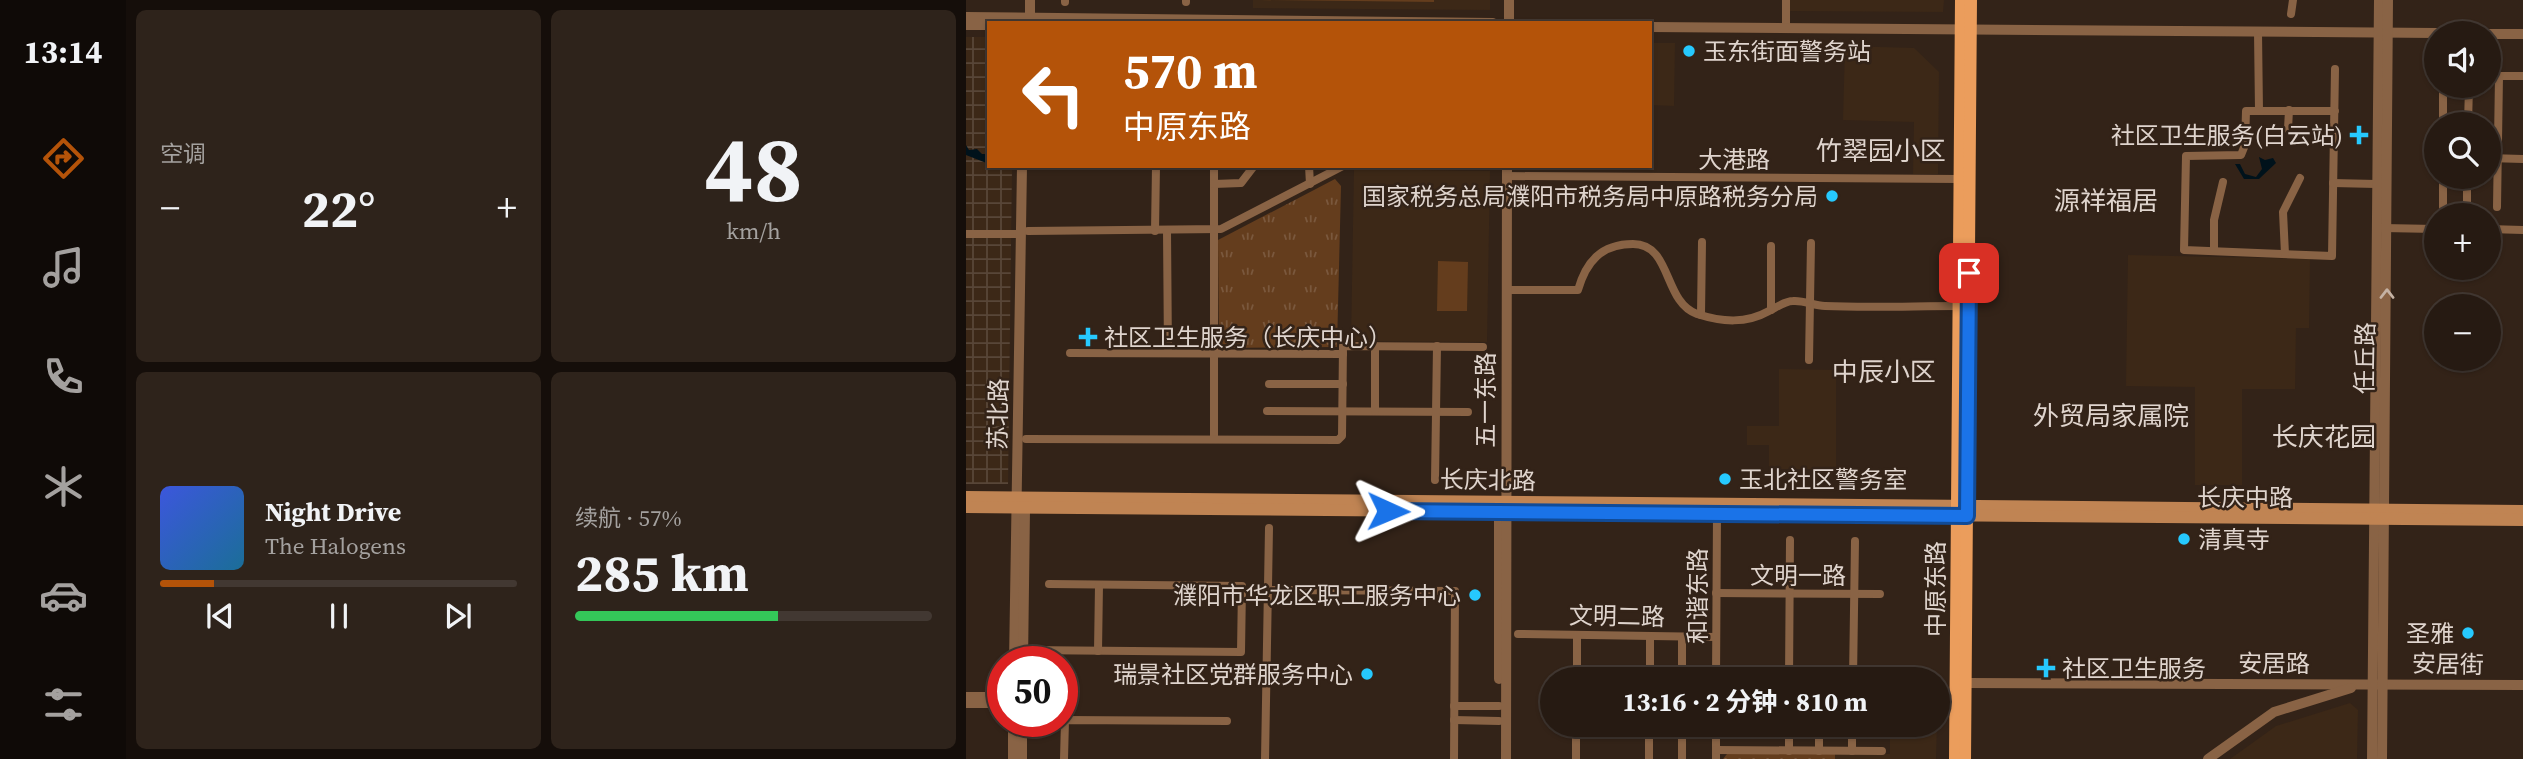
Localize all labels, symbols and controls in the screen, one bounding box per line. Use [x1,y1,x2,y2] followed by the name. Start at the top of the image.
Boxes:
[2424,21,2501,371] map controls
[2424,21,2501,98] button: sound
[24,30,102,74] text: 13:14
[1703,35,1871,68] place label: 玉东街面警务站
[1123,37,1258,104] text: 570 m
[1681,43,1697,59] marker: 玉东街面警务站
[1008,49,1099,140] icon: left
[1123,105,1251,149] text: 中原东路
[704,107,803,231] text: 48
[2424,112,2501,189] button: search
[2111,119,2343,152] place label: 社区卫生服务(白云站)
[2349,125,2369,145] marker: 社区卫生服务(白云站)
[1816,133,1946,169] district label: 竹翠园小区
[39,134,88,183] icon: directions
[160,138,206,170] text: 空调
[1698,143,1770,176] street label: 大港路
[302,173,375,244] text: 22°
[1362,180,1818,213] place label: 国家税务总局濮阳市税务局中原路税务分局
[160,182,180,234] text: −
[497,182,517,234] text: +
[2054,183,2158,219] district label: 源祥福居
[1824,188,1840,204] marker: 国家税务总局濮阳市税务局中原路税务分局
[2424,203,2501,280] button: +
[726,215,781,247] text: km/h
[39,243,88,292] icon: music
[1939,243,1999,303] pin
[1950,254,1988,292] icon: arrive
[2379,288,2395,299] one-way arrow
[2424,294,2501,371] button: −
[1104,321,1392,354] place label: 社区卫生服务（长庆中心）
[2348,322,2382,394] street label: 任丘路
[1078,327,1098,347] marker: 社区卫生服务（长庆中心）
[39,352,88,401] icon: phone
[1469,352,1502,448] street label: 五一东路
[1832,354,1936,390] district label: 中辰小区
[981,378,1015,450] street label: 苏北路
[2033,398,2189,434] district label: 外贸局家属院
[2272,419,2376,455] district label: 长庆花园
[39,462,88,511] icon: climate
[1440,463,1536,497] street label: 长庆北路
[1739,463,1907,496] place label: 玉北社区警务室
[1717,471,1733,487] marker: 玉北社区警务室
[1351,474,1425,548] position arrow
[2197,481,2293,514] street label: 长庆中路
[265,494,401,530] text: Night Drive
[575,502,682,534] text: 续航 · 57%
[2198,523,2270,556] place label: 清真寺
[265,530,406,562] text: The Halogens
[2176,531,2192,547] marker: 清真寺
[575,537,749,608] text: 285 km
[1919,541,1952,637] street label: 中原东路
[1681,548,1714,644] street label: 和谐东路
[1750,559,1846,592] street label: 文明一路
[39,571,88,620] icon: car
[1173,579,1461,612] place label: 濮阳市华龙区职工服务中心
[1467,587,1483,603] marker: 濮阳市华龙区职工服务中心
[201,597,239,635] icon: previous
[320,597,358,635] icon: pause
[439,597,477,635] icon: next
[1569,599,1665,633] street label: 文明二路
[2406,617,2454,650] place label: 圣雅
[2460,625,2476,641] marker: 圣雅
[987,646,1078,737] speed limit sign: 50
[2238,647,2310,680] street label: 安居路
[2412,647,2484,681] street label: 安居街
[2062,652,2206,685] place label: 社区卫生服务
[1113,658,1353,691] place label: 瑞景社区党群服务中心
[2036,658,2056,678] marker: 社区卫生服务
[1359,666,1375,682] marker: 瑞景社区党群服务中心
[39,680,88,729] icon: filters
[1622,684,1868,720] text: 13:16 · 2 分钟 · 810 m

